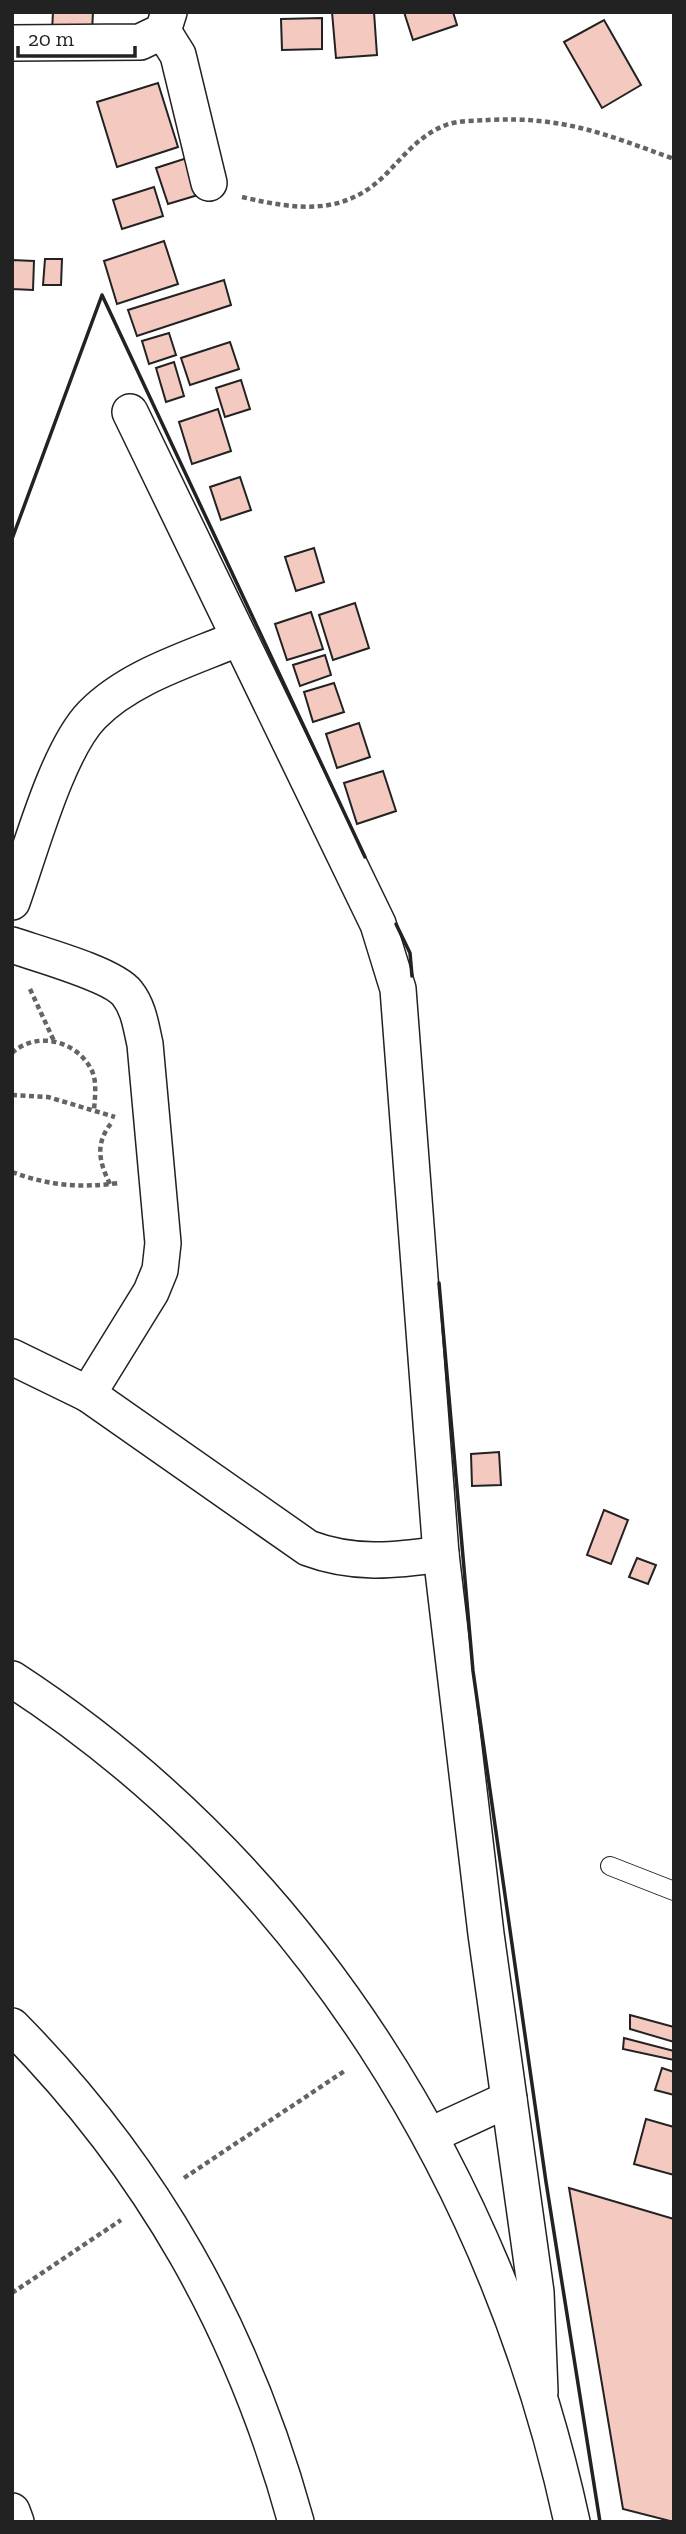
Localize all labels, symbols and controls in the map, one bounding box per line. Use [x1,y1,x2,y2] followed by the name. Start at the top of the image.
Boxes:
[18,14,135,58] scale bar
[28,26,74,51] text: 20 m

